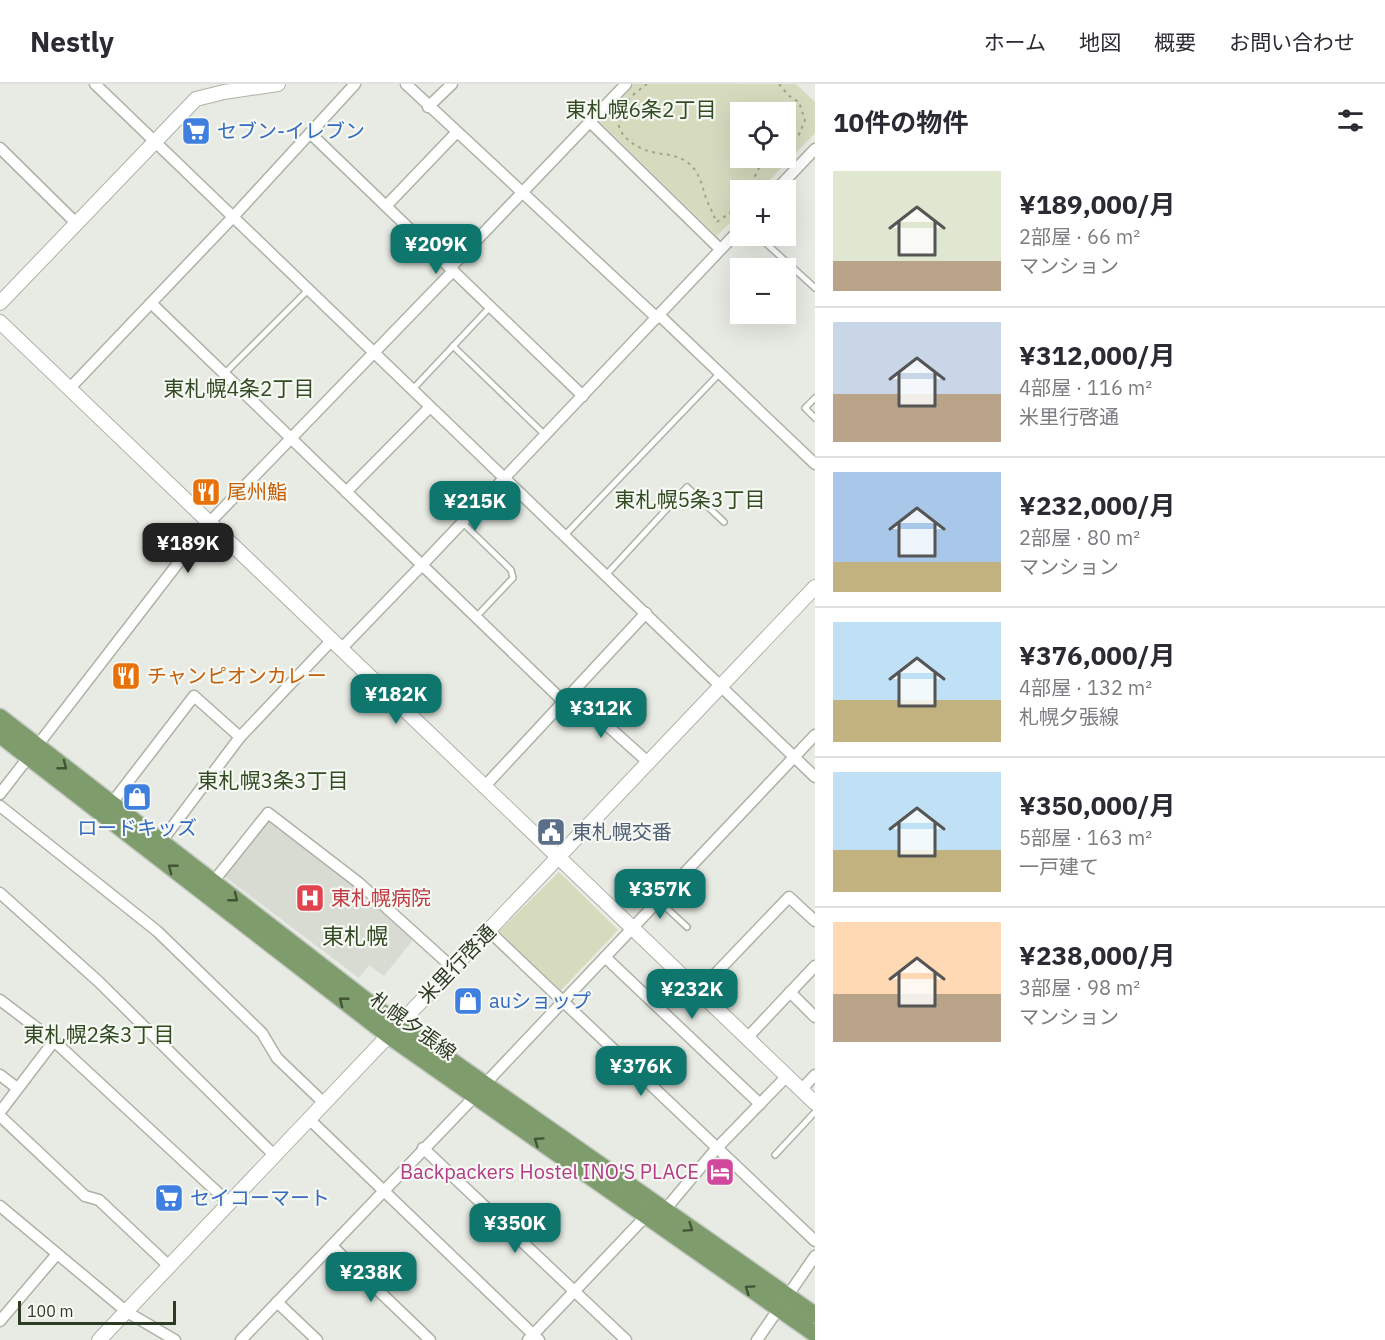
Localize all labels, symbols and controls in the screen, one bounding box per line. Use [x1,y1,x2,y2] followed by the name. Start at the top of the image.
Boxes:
[30,23,114,60] text: Nestly
[984,28,1046,56] text: ホーム
[1079,28,1121,56] text: 地図
[1154,28,1196,56] text: 概要
[1229,28,1355,56] text: お問い合わせ
[565,95,717,123] district label: 東札幌6条2丁目
[730,102,796,324] map controls
[730,102,796,168] button: locate
[1334,104,1367,137] icon: filters
[833,105,968,139] text: 10件の物件
[180,115,212,147] supermarket icon: セブン-イレブン
[217,117,365,144] place label: セブン-イレブン
[730,180,796,246] button: +
[1019,187,1176,221] text: ¥189,000/月
[881,195,953,267] icon: home
[1019,223,1140,250] text: 2部屋 · 66 m²
[394,224,478,275] pin: ¥209K
[405,230,467,257] text: ¥209K
[1019,252,1119,279] text: マンション
[730,258,796,324] button: −
[1019,338,1176,372] text: ¥312,000/月
[881,346,953,418] icon: home
[163,374,315,402] district label: 東札幌4条2丁目
[1019,374,1152,401] text: 4部屋 · 116 m²
[1019,403,1119,430] text: 米里行啓通
[190,476,222,508] restaurant icon: 尾州鮨
[227,478,287,505] place label: 尾州鮨
[433,481,517,532] pin: ¥215K
[614,485,766,513] district label: 東札幌5条3丁目
[444,487,506,514] text: ¥215K
[1019,488,1176,522] text: ¥232,000/月
[881,496,953,568] icon: home
[146,523,230,574] pin: ¥189K
[1019,524,1140,551] text: 2部屋 · 80 m²
[157,529,219,556] text: ¥189K
[1019,553,1119,580] text: マンション
[1019,638,1176,672] text: ¥376,000/月
[881,646,953,718] icon: home
[110,660,142,692] restaurant icon: チャンピオンカレー
[147,662,327,689] place label: チャンピオンカレー
[354,674,438,725] pin: ¥182K
[1019,674,1152,701] text: 4部屋 · 132 m²
[365,680,427,707] text: ¥182K
[559,688,643,739] pin: ¥312K
[570,694,632,721] text: ¥312K
[1019,703,1119,730] text: 札幌夕張線
[56,759,67,770] one-way arrow
[197,766,349,794] district label: 東札幌3条3丁目
[121,781,153,813] shop icon: ロードキッズ
[1019,788,1176,822] text: ¥350,000/月
[881,796,953,868] icon: home
[77,814,197,841] place label: ロードキッズ
[535,816,567,848] public building icon: 東札幌交番
[572,818,672,845] place label: 東札幌交番
[1019,824,1152,851] text: 5部屋 · 163 m²
[1019,853,1099,880] text: 一戸建て
[168,865,179,876] one-way arrow
[618,869,702,920] pin: ¥357K
[629,875,691,902] text: ¥357K
[294,882,326,914] hospital icon: 東札幌病院
[331,884,431,911] place label: 東札幌病院
[227,890,238,901] one-way arrow
[412,918,501,1009] street label: 米里行啓通
[322,921,388,950] district label: 東札幌
[1019,938,1176,972] text: ¥238,000/月
[881,946,953,1018] icon: home
[650,969,734,1020] pin: ¥232K
[1019,974,1140,1001] text: 3部屋 · 98 m²
[661,975,723,1002] text: ¥232K
[365,985,462,1066] street label: 札幌夕張線
[452,985,484,1017] shop icon: auショップ
[489,987,591,1014] place label: auショップ
[338,997,349,1008] one-way arrow
[1019,1003,1119,1030] text: マンション
[23,1020,175,1048] district label: 東札幌2条3丁目
[599,1046,683,1097] pin: ¥376K
[610,1052,672,1079] text: ¥376K
[534,1137,545,1148] one-way arrow
[704,1156,736,1188] hotel icon: Backpackers Hostel INO'S PLACE
[400,1158,699,1185] place label: Backpackers Hostel INO'S PLACE
[153,1182,185,1214] supermarket icon: セイコーマート
[190,1184,330,1211] place label: セイコーマート
[473,1203,557,1254] pin: ¥350K
[484,1209,546,1236] text: ¥350K
[682,1221,693,1232] one-way arrow
[329,1252,413,1303] pin: ¥238K
[340,1258,402,1285] text: ¥238K
[745,1285,756,1296] one-way arrow
[18,1298,176,1326] scale bar
[27,1301,74,1321] text: 100 m

